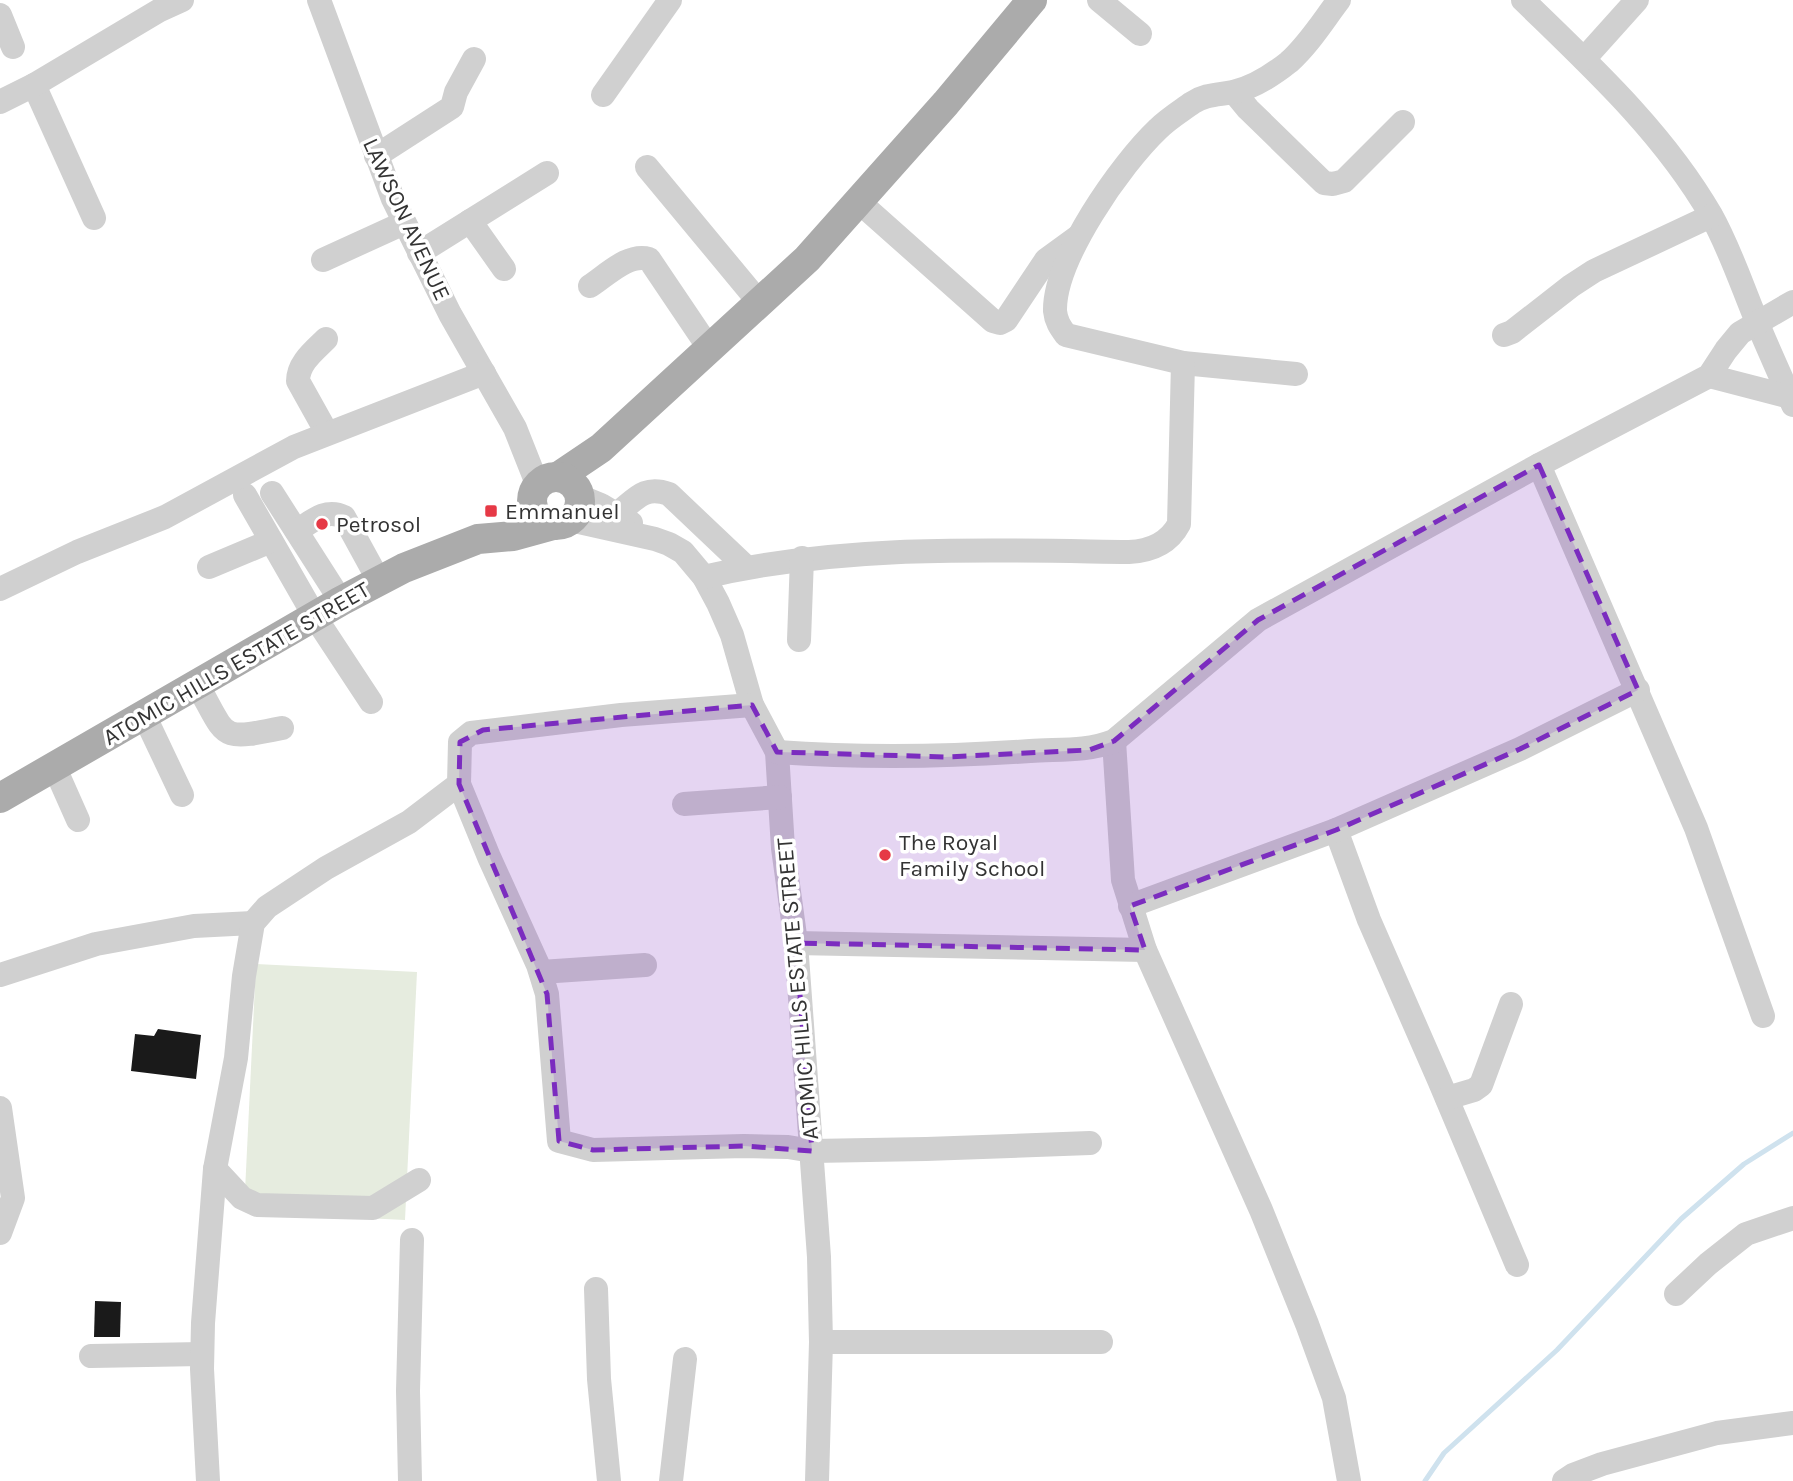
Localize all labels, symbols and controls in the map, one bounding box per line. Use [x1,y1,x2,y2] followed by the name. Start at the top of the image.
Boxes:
[357,134,456,305] street label: LAWSON AVENUE
[505,498,620,525] place label: Emmanuel
[483,503,499,519] marker: Emmanuel
[336,511,421,538] place label: Petrosol
[314,516,330,532] marker: Petrosol
[98,576,375,751] street label: ATOMIC HILLS ESTATE STREET
[899,829,1045,882] place label: The Royal Family School
[771,836,824,1141] street label: ATOMIC HILLS ESTATE STREET
[877,847,893,863] marker: The Royal Family School

